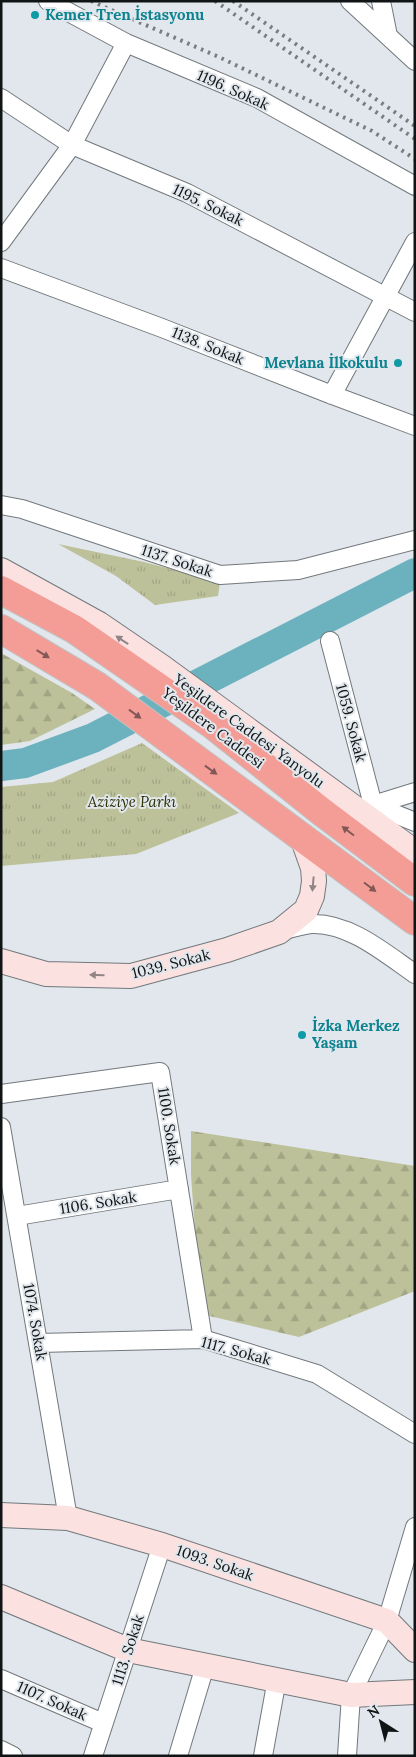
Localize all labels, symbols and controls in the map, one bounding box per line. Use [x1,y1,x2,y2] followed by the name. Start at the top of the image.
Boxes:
[45,5,204,24] place label: Kemer Tren İstasyonu
[29,9,41,21] marker: Kemer Tren İstasyonu
[194,65,272,114] street label: 1196. Sokak
[170,179,247,230] street label: 1195. Sokak
[169,322,247,369] street label: 1138. Sokak
[264,353,388,372] place label: Mevlana İlkokulu
[392,357,404,369] marker: Mevlana İlkokulu
[139,540,215,581] street label: 1137. Sokak
[115,635,129,645] one-way arrow
[37,650,50,659] one-way arrow
[169,669,329,792] street label: Yeşildere Caddesi Yanyolu
[158,682,268,772] street label: Yeşildere Caddesi
[332,682,371,764] street label: 1059. Sokak
[128,708,141,719] one-way arrow
[204,764,217,775] one-way arrow
[87,792,176,811] park label: Aziziye Parkı
[341,826,355,836] one-way arrow
[309,876,317,892] one-way arrow
[363,882,376,893] one-way arrow
[130,945,212,982] street label: 1039. Sokak
[89,971,105,979] one-way arrow
[312,1016,400,1052] place label: İzka Merkez Yaşam
[296,1029,308,1041] marker: İzka Merkez Yaşam
[154,1086,185,1166] street label: 1100. Sokak
[58,1187,138,1218] street label: 1106. Sokak
[19,1282,52,1362] street label: 1074. Sokak
[199,1332,273,1369] street label: 1117. Sokak
[174,1540,256,1585] street label: 1093. Sokak
[107,1612,148,1688] street label: 1113. Sokak
[14,1677,90,1724] street label: 1107. Sokak
[356,1697,406,1747] north arrow
[364,1701,383,1722] text: N

